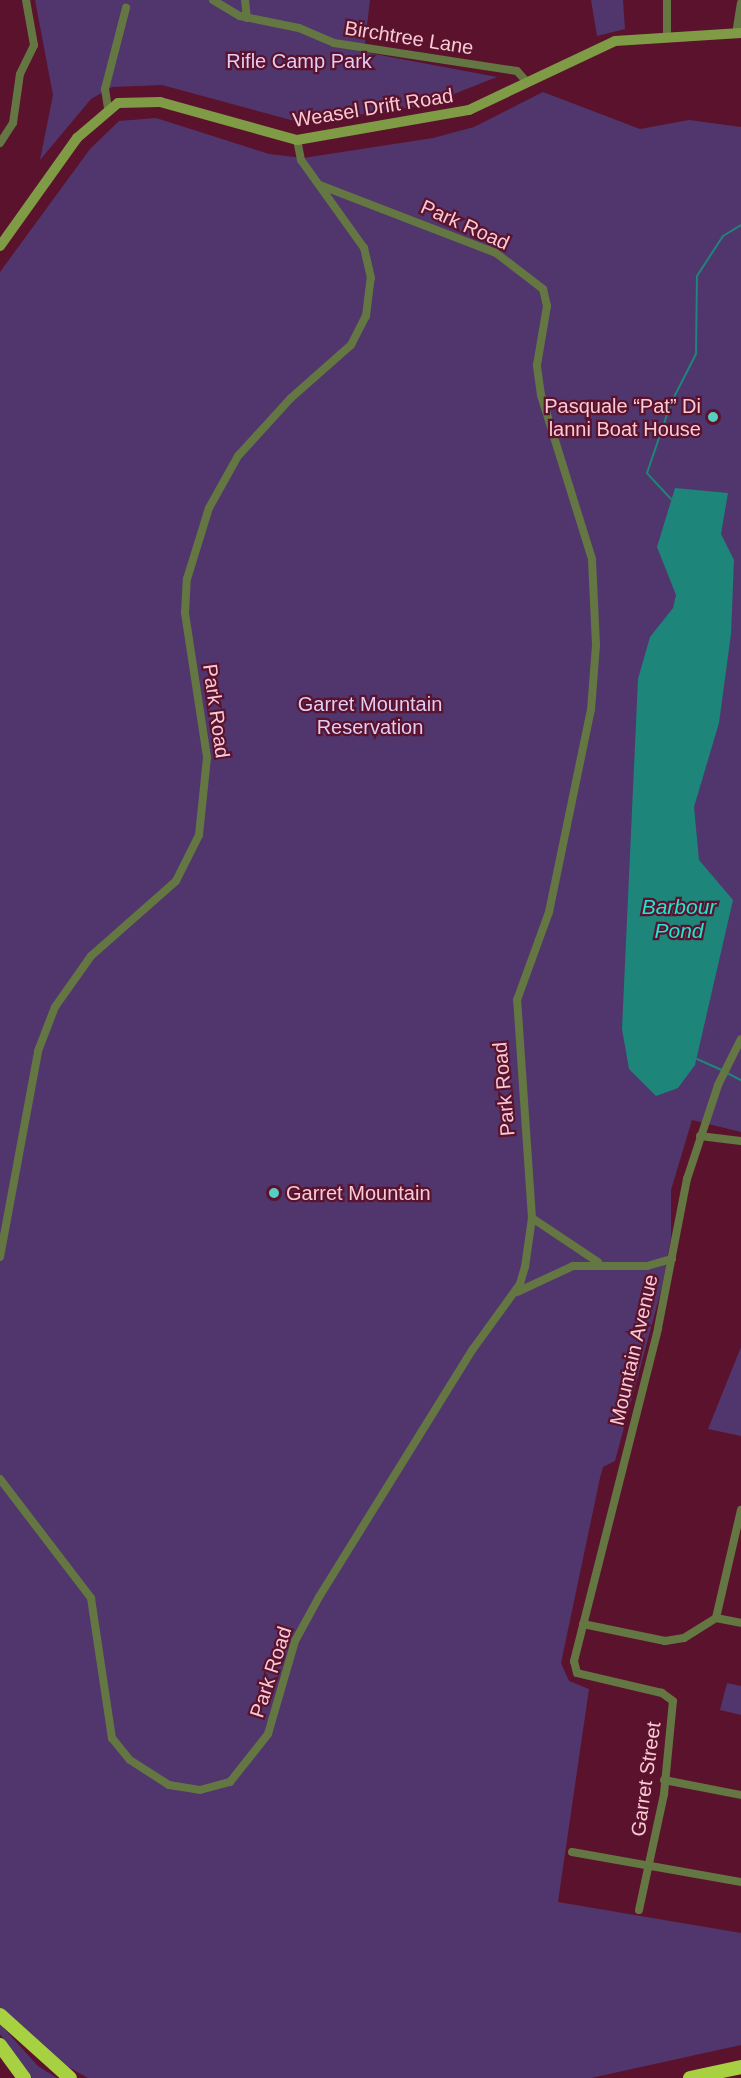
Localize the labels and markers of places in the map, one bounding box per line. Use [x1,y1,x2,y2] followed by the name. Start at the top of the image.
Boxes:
[544,394,701,441] place label: Pasquale “Pat” Di lanni Boat House
[706,410,720,424] marker: Pasquale “Pat” Di lanni Boat House
[286,1181,431,1205] place label: Garret Mountain
[267,1186,281,1200] marker: Garret Mountain

